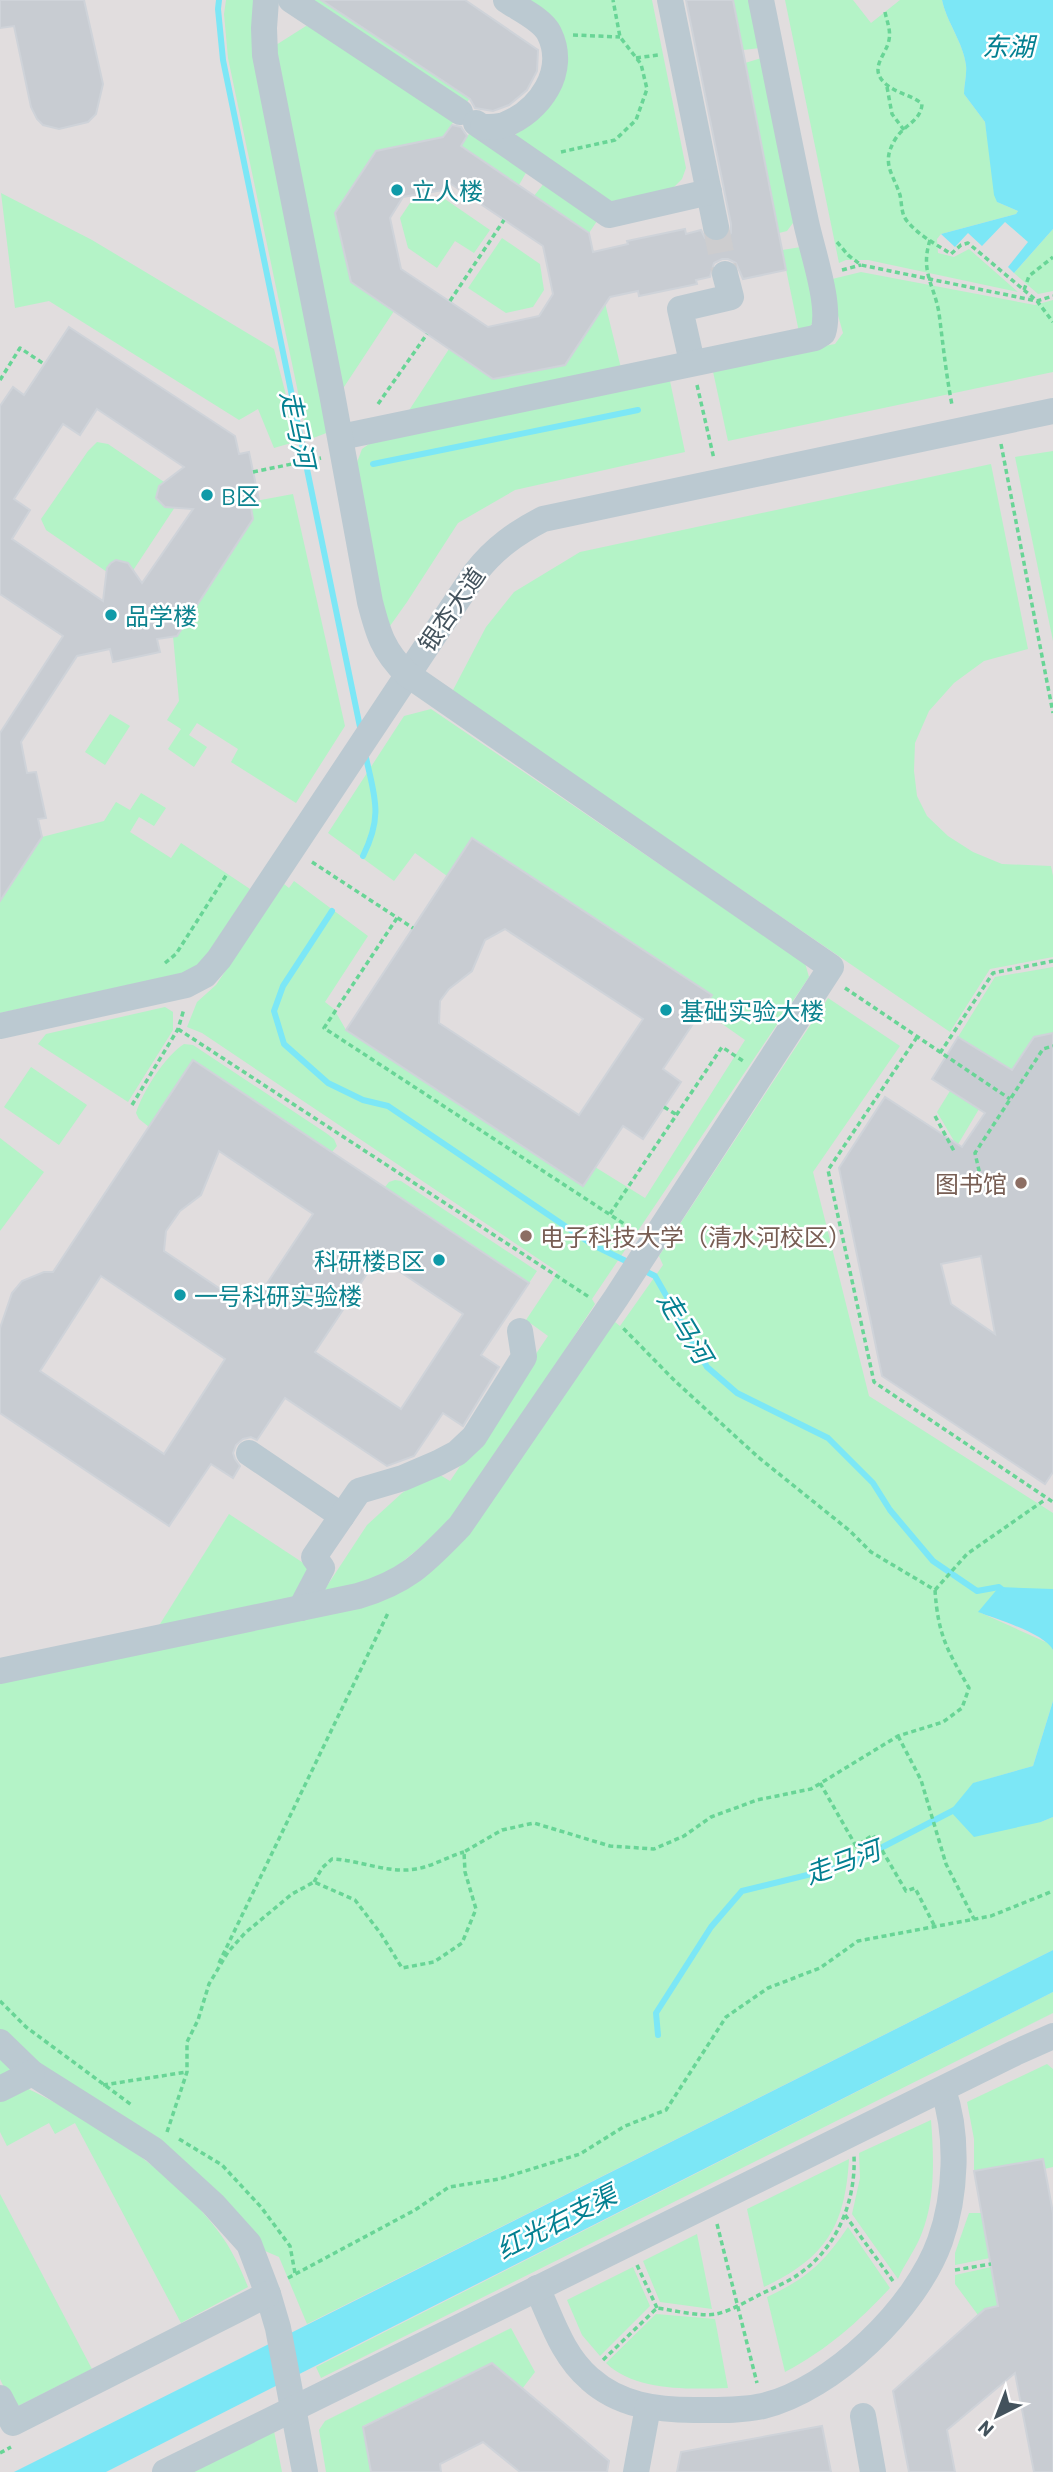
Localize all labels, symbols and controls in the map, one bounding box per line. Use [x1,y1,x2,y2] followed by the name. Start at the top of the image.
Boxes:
[982,30,1038,61] water label: 东湖
[411,176,483,205] place label: 立人楼
[389,182,405,198] marker: 立人楼
[276,388,323,475] water label: 走马河
[221,481,260,510] place label: B区
[199,487,215,503] marker: B区
[412,561,490,657] street label: 银杏大道
[125,601,197,630] place label: 品学楼
[103,607,119,623] marker: 品学楼
[680,996,824,1025] place label: 基础实验大楼
[658,1002,674,1018] marker: 基础实验大楼
[935,1169,1007,1198] place label: 图书馆
[1013,1175,1029,1191] marker: 图书馆
[540,1222,852,1251] place label: 电子科技大学（清水河校区）
[518,1228,534,1244] marker: 电子科技大学（清水河校区）
[314,1246,425,1275] place label: 科研楼B区
[431,1252,447,1268] marker: 科研楼B区
[194,1281,362,1310] place label: 一号科研实验楼
[653,1286,722,1373] water label: 走马河
[172,1287,188,1303] marker: 一号科研实验楼
[800,1831,889,1889] water label: 走马河
[491,2176,625,2264] water label: 红光右支渠
[962,2381,1032,2451] north arrow
[973,2416,998,2442] text: N

